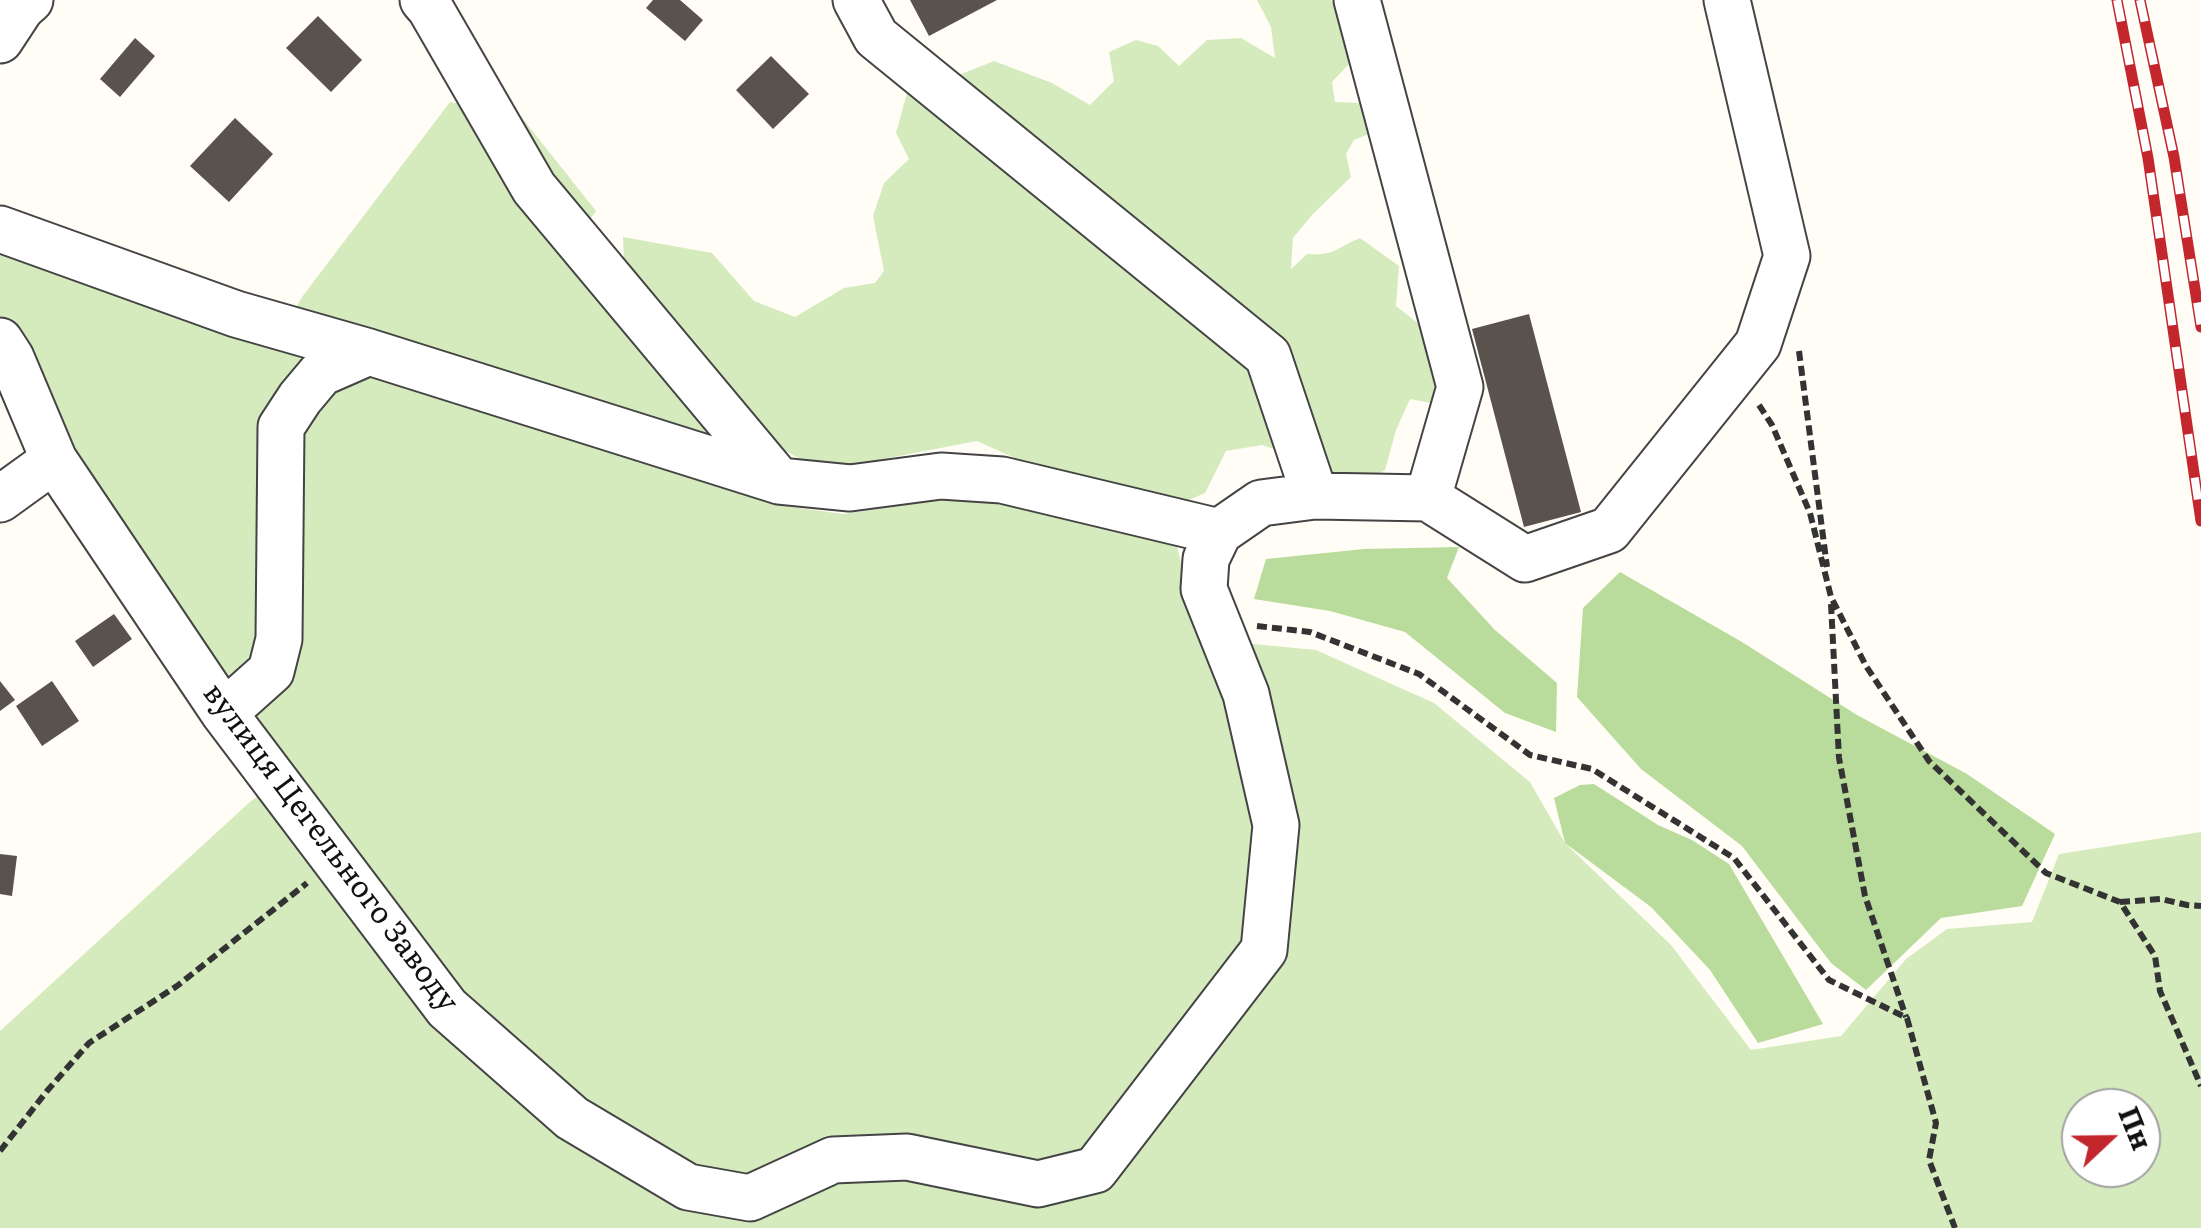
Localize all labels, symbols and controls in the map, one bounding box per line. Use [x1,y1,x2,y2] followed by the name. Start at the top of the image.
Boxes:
[195,677,465,1019] street label: вулиця Цегельного Заводу
[2061,1088,2161,1188] north arrow
[2109,1099,2165,1156] text: Пн

